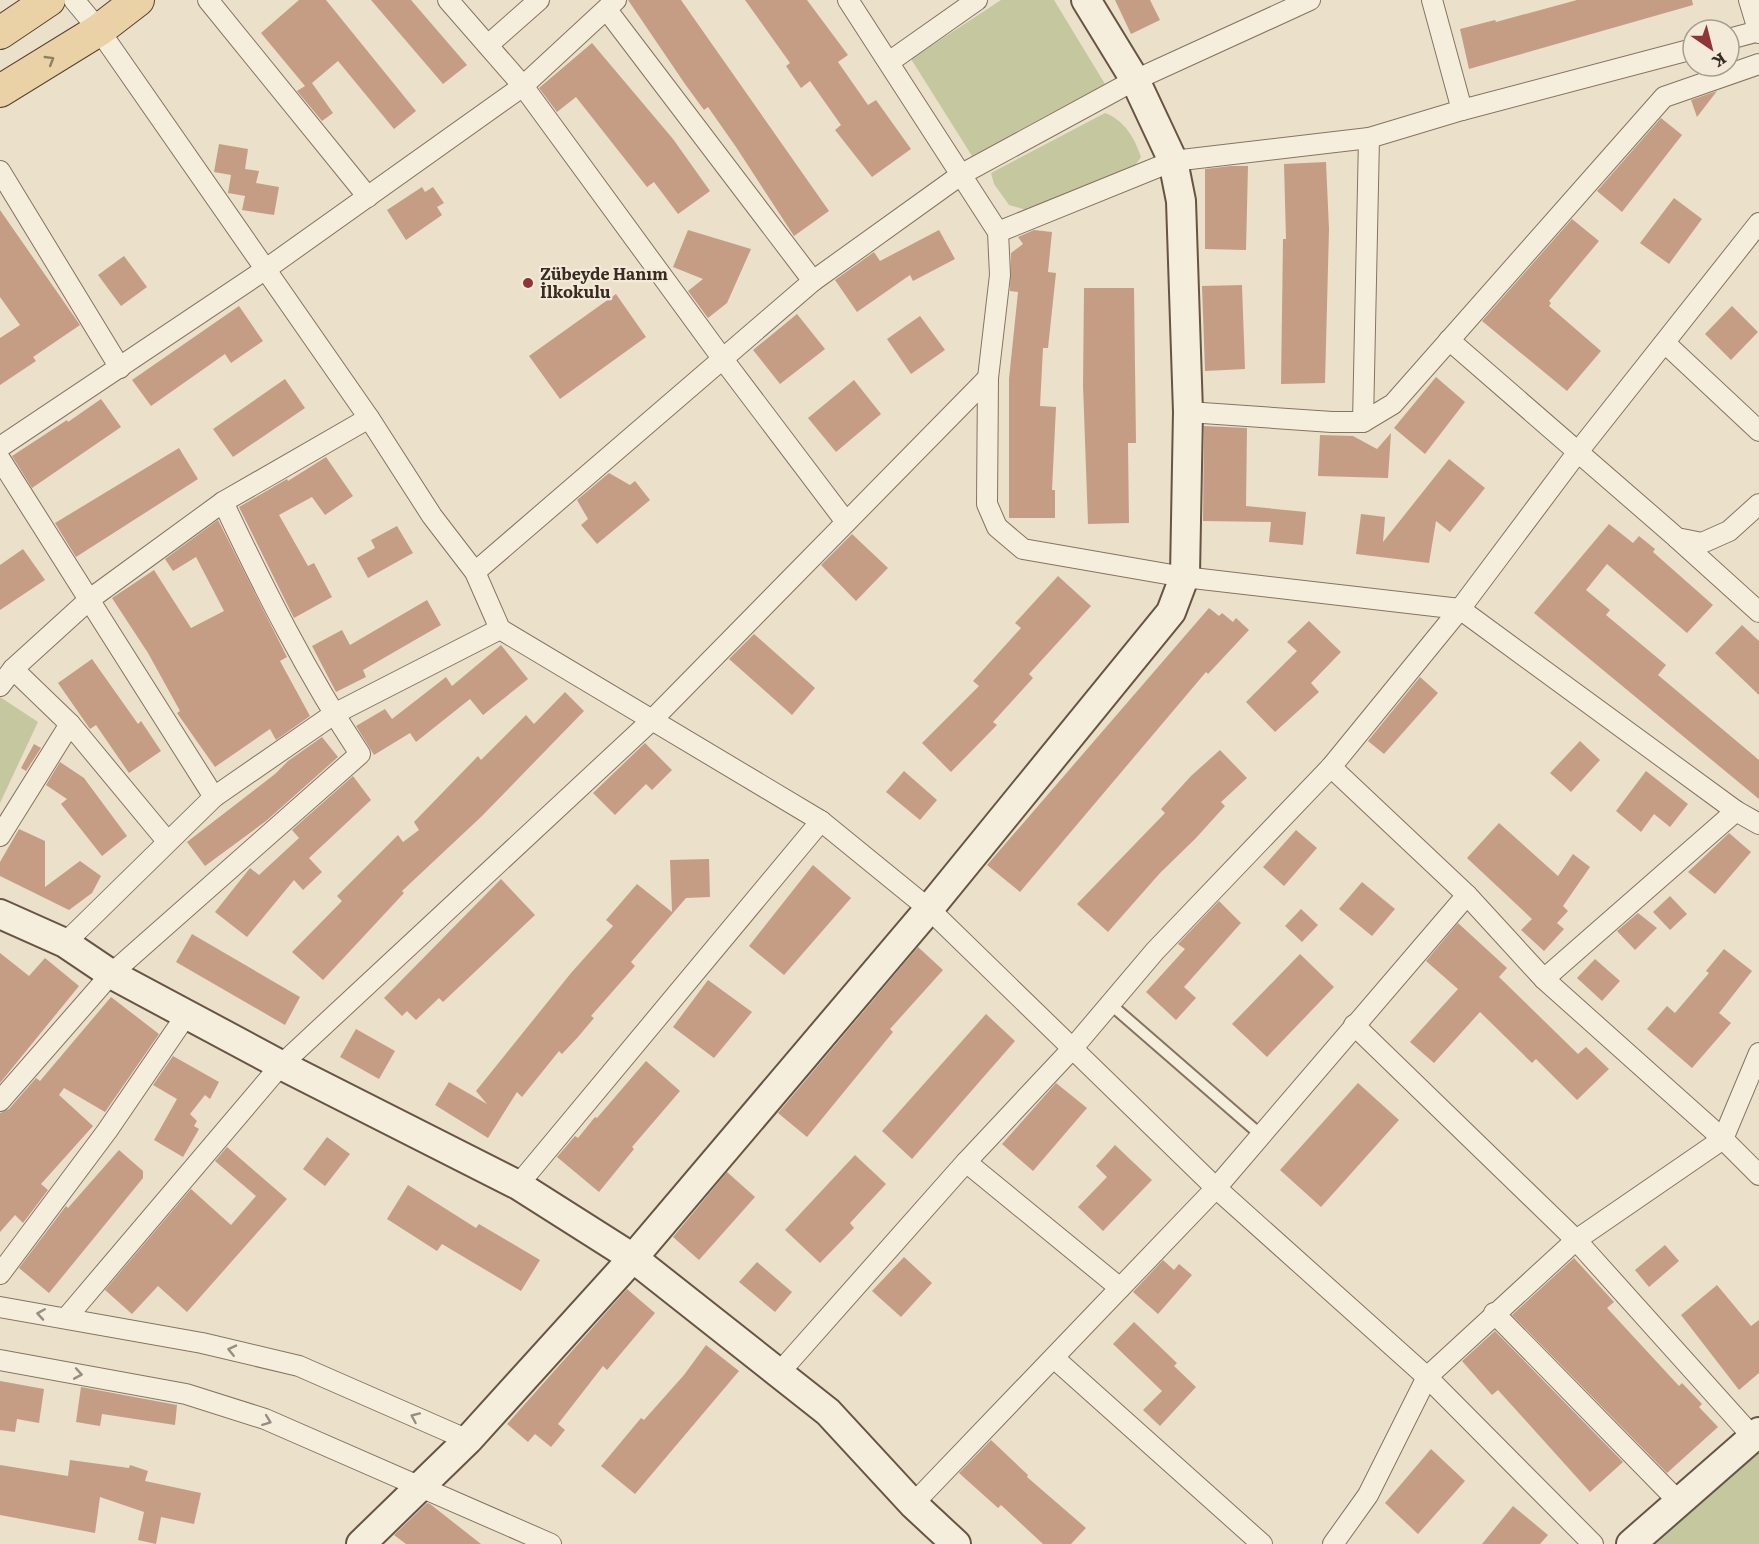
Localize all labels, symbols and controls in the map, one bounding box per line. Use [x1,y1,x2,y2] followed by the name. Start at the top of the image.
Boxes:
[1681,18,1741,78] north arrow
[1708,48,1732,75] text: K
[44,56,54,68] one-way arrow
[540,261,668,303] place label: Zübeyde Hanım İlkokulu
[521,276,535,290] marker: Zübeyde Hanım İlkokulu
[36,1308,45,1320] one-way arrow
[227,1345,237,1358] one-way arrow
[73,1367,83,1380] one-way arrow
[410,1412,421,1424] one-way arrow
[261,1414,272,1426] one-way arrow

